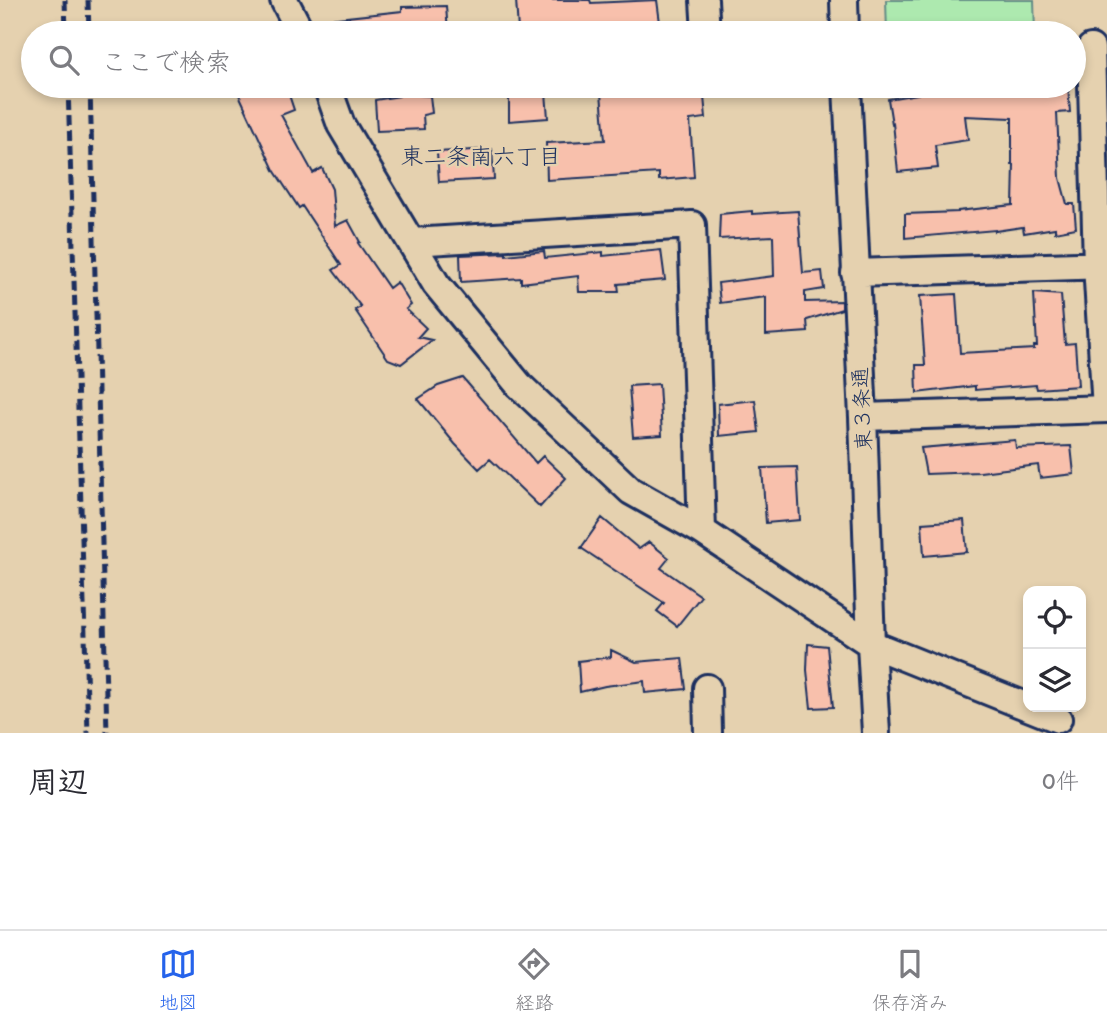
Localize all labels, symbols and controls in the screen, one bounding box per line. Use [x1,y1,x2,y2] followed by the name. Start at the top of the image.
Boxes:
[21,21,1086,98] search box
[45,41,83,79] icon: search
[101,46,231,78] text: ここで検索
[401,142,562,170] district label: 東二条南六丁目
[847,366,876,452] street label: 東３条通
[1023,586,1086,712] map controls
[1023,586,1086,649] button: locate
[1023,649,1086,712] button: layers
[28,763,88,800] text: 周辺
[1042,767,1079,795] text: 0件
[159,945,197,1014] tab: 地図
[515,945,554,1014] tab: 経路
[872,945,948,1014] tab: 保存済み

